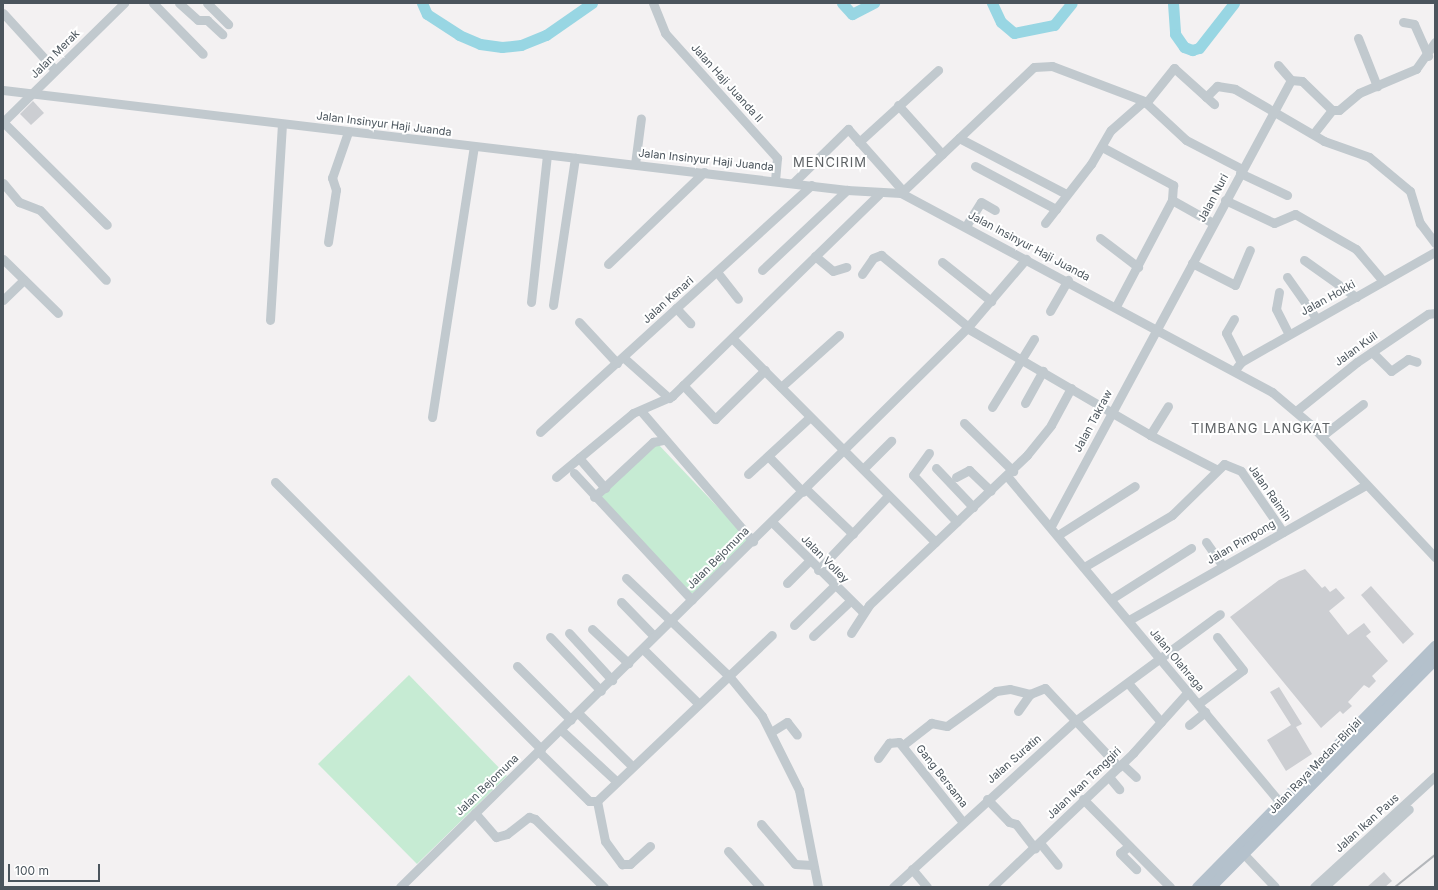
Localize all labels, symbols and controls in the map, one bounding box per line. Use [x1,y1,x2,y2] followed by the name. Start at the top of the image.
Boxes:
[28,27,82,81] street label: Jalan Merak
[688,41,766,125] street label: Jalan Haji Juanda II
[316,109,452,139] street label: Jalan Insinyur Haji Juanda
[638,146,774,174] street label: Jalan Insinyur Haji Juanda
[793,154,867,170] district label: MENCIRIM
[1195,172,1231,224] street label: Jalan Nuri
[966,208,1092,284] street label: Jalan Insinyur Haji Juanda
[640,274,696,326] street label: Jalan Kenari
[1298,278,1358,318] street label: Jalan Hokki
[1332,329,1380,369] street label: Jalan Kuil
[1071,388,1115,454] street label: Jalan Takraw
[1191,420,1331,436] district label: TIMBANG LANGKAT
[1246,462,1294,524] street label: Jalan Raimin
[1204,517,1278,567] street label: Jalan Pimpong
[684,524,752,592] street label: Jalan Bejomuna
[798,532,852,586] street label: Jalan Volley
[1147,626,1207,694] street label: Jalan Olahraga
[1266,715,1364,817] street label: Jalan Raya Medan-Binjai
[984,732,1044,786] street label: Jalan Suratin
[913,742,971,810] street label: Gang Bersama
[1044,744,1124,822] street label: Jalan Ikan Tenggiri
[453,752,521,818] street label: Jalan Bejomuna
[1332,791,1402,855] street label: Jalan Ikan Paus
[10,856,102,882] scale bar
[15,863,49,878] text: 100 m

